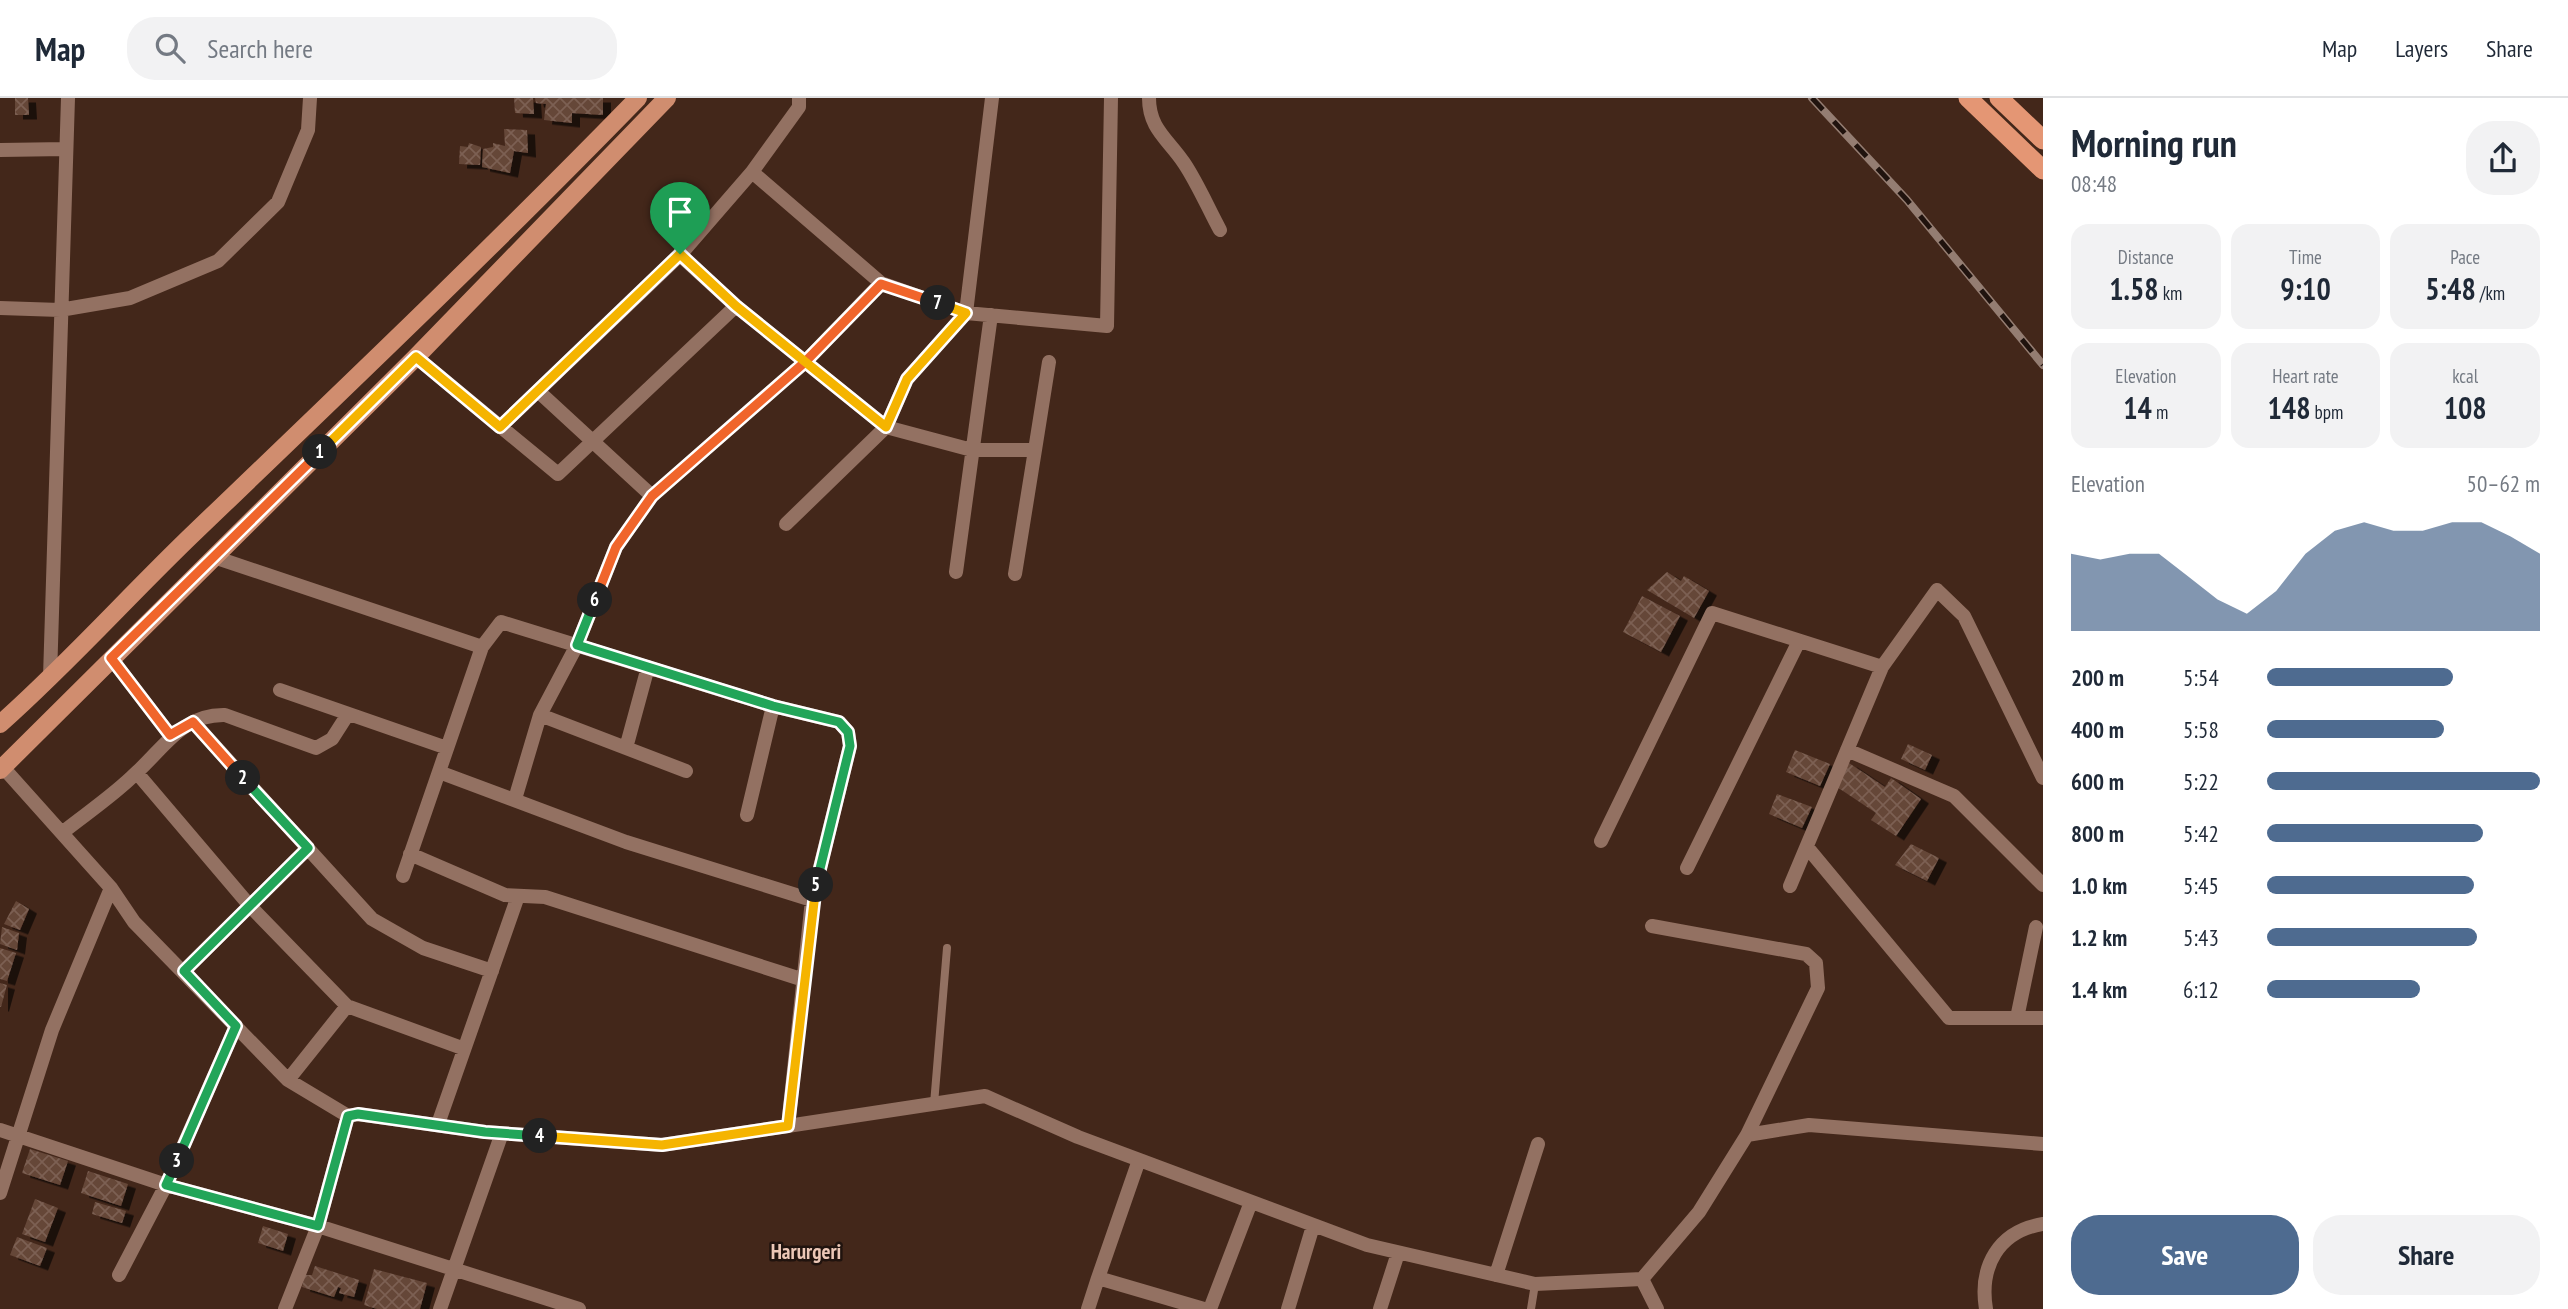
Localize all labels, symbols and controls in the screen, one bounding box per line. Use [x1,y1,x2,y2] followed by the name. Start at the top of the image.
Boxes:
[127,17,617,80] search box
[35,27,85,70] text: Map
[151,29,189,67] icon: search
[207,32,313,65] text: Search here
[2322,33,2357,64] text: Map
[2395,33,2448,64] text: Layers
[2486,33,2533,64] text: Share
[2071,118,2237,167] text: Morning run
[2466,121,2540,195] button: share
[2071,169,2117,198] text: 08:48
[650,182,710,254] pin
[661,193,699,231] icon: arrive
[2118,245,2174,269] text: Distance
[2289,245,2322,269] text: Time
[2450,245,2480,269] text: Pace
[2109,269,2159,308] text: 1.58
[2280,269,2331,308] text: 9:10
[2425,269,2476,308] text: 5:48
[2159,281,2182,305] text: km
[2476,281,2505,305] text: /km
[920,286,956,320] pin: 7
[933,290,942,314] text: 7
[2115,364,2176,388] text: Elevation
[2272,364,2339,388] text: Heart rate
[2452,364,2478,388] text: kcal
[2123,388,2152,427] text: 14
[2268,388,2311,427] text: 148
[2444,388,2487,427] text: 108
[2152,400,2168,424] text: m
[2311,400,2343,424] text: bpm
[302,434,338,470] pin: 1
[315,439,324,463] text: 1
[2071,469,2145,498] text: Elevation
[2467,469,2540,498] text: 50–62 m
[578,582,612,618] pin: 6
[590,587,599,611] text: 6
[2071,663,2124,692] text: 200 m
[2183,663,2219,692] text: 5:54
[2071,715,2124,744] text: 400 m
[2183,715,2219,744] text: 5:58
[226,760,260,796] pin: 2
[238,765,247,789] text: 2
[2071,767,2124,796] text: 600 m
[2183,767,2219,796] text: 5:22
[2071,819,2124,848] text: 800 m
[2183,819,2219,848] text: 5:42
[798,868,834,902] pin: 5
[2071,871,2127,900] text: 1.0 km
[2183,871,2219,900] text: 5:45
[811,872,820,896] text: 5
[2071,923,2127,952] text: 1.2 km
[2183,923,2219,952] text: 5:43
[2071,975,2127,1004] text: 1.4 km
[2183,975,2219,1004] text: 6:12
[522,1118,558,1154] pin: 4
[535,1123,544,1147] text: 4
[160,1144,194,1178] pin: 3
[172,1148,181,1172] text: 3
[2071,1215,2299,1295] button: Save
[2313,1215,2540,1295] button: Share
[771,1238,841,1265] district label: Harurgeri

